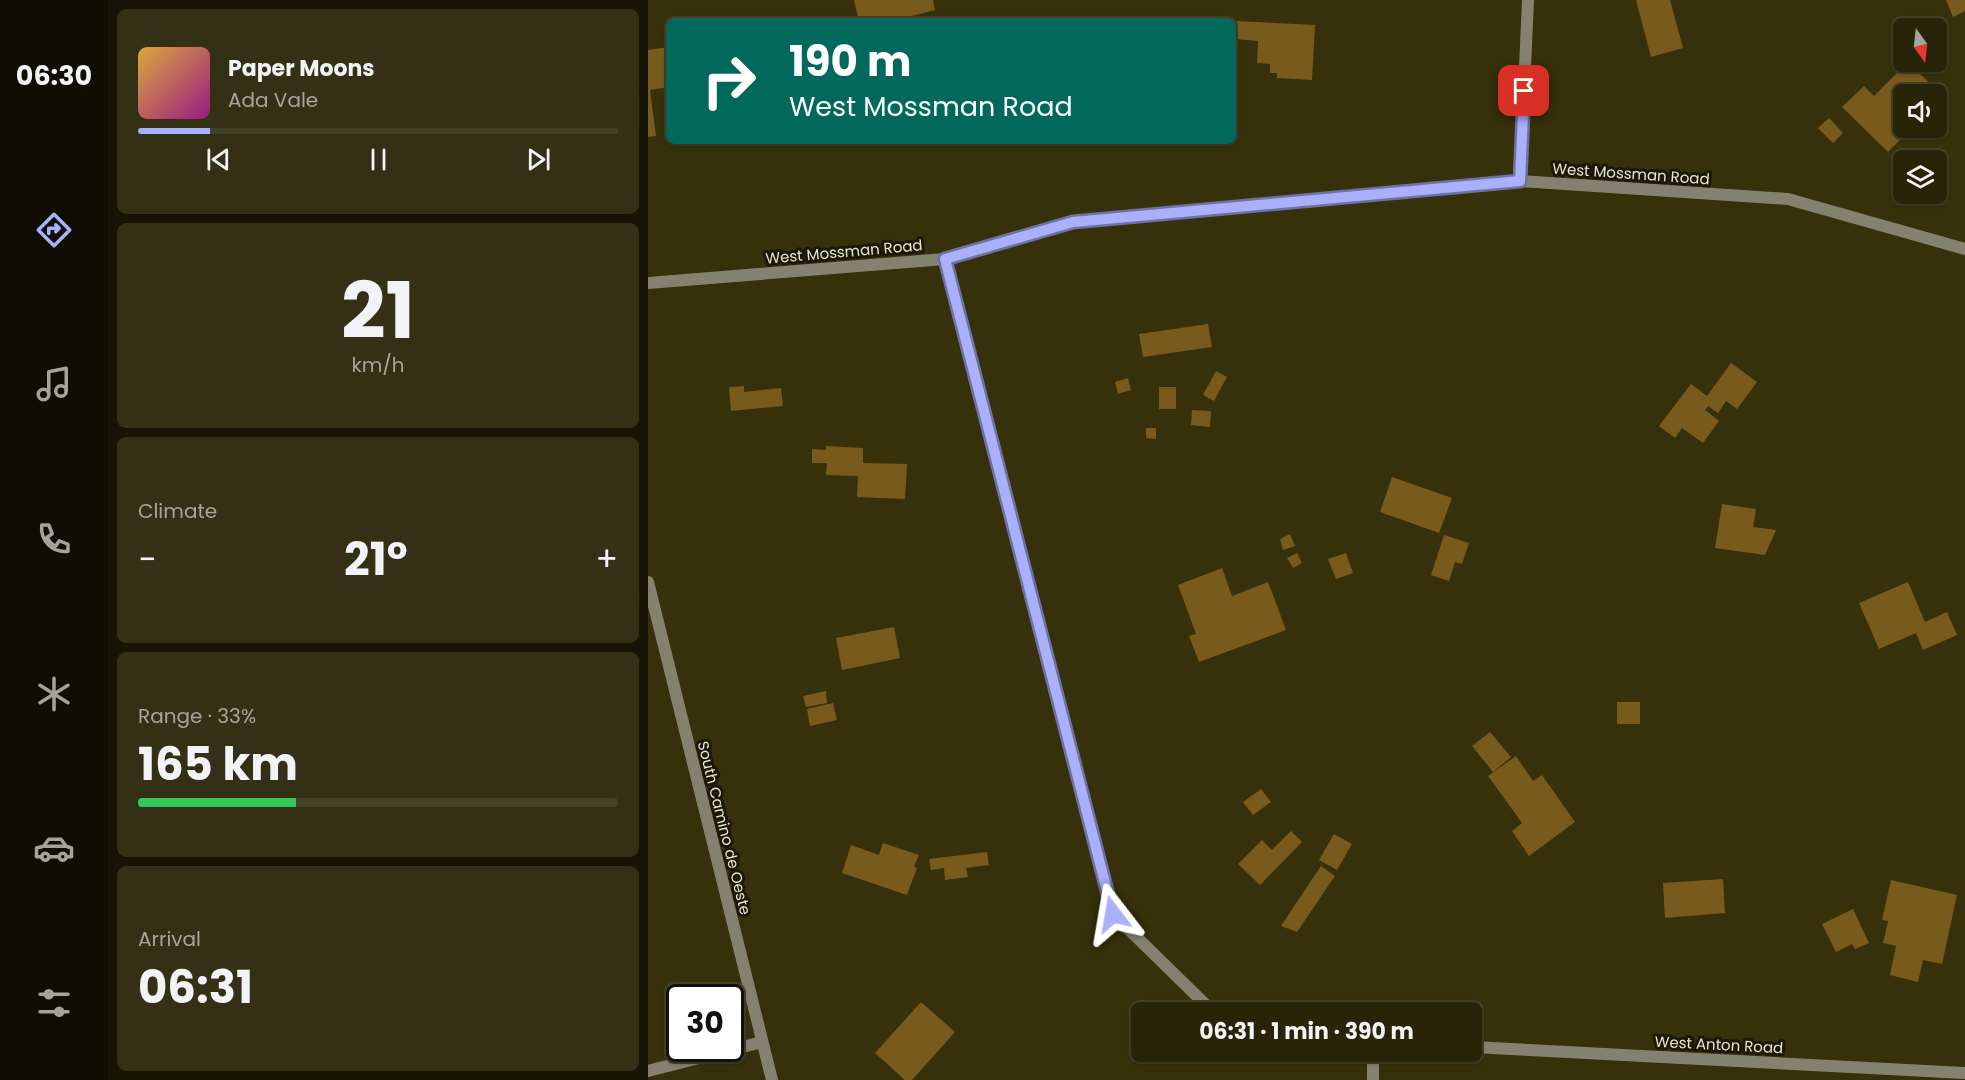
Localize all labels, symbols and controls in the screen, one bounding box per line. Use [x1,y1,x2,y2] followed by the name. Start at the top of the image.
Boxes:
[1893,18,1947,72] north arrow
[1893,18,1947,204] map controls
[789,32,911,91] text: 190 m
[690,42,768,120] icon: right
[228,53,375,84] text: Paper Moons
[16,57,92,94] text: 06:30
[1498,65,1549,116] pin
[1507,74,1540,107] icon: arrive
[1893,84,1947,138] button: sound
[228,86,318,114] text: Ada Vale
[789,88,1073,125] text: West Mossman Road
[202,143,235,176] icon: previous
[362,143,395,176] icon: pause
[522,143,555,176] icon: next
[1893,150,1947,204] button: layers
[1552,158,1710,189] street label: West Mossman Road
[33,209,75,251] icon: directions
[765,234,923,269] street label: West Mossman Road
[341,256,415,365] text: 21
[351,351,405,379] text: km/h
[33,363,75,405] icon: music
[138,497,217,525] text: Climate
[33,518,75,560] icon: phone
[344,528,408,591] text: 21°
[138,536,156,583] text: −
[595,536,618,583] text: +
[33,673,75,715] icon: climate
[138,702,256,730] text: Range · 33%
[138,733,298,796] text: 165 km
[693,739,756,917] street label: South Camino de Oeste
[33,827,75,869] icon: car
[1081,882,1145,946] position arrow
[138,925,201,953] text: Arrival
[138,956,253,1019] text: 06:31
[33,982,75,1024] icon: filters
[666,984,744,1062] speed limit sign: 30
[1199,1016,1414,1047] text: 06:31 · 1 min · 390 m
[1654,1031,1784,1058] street label: West Anton Road

